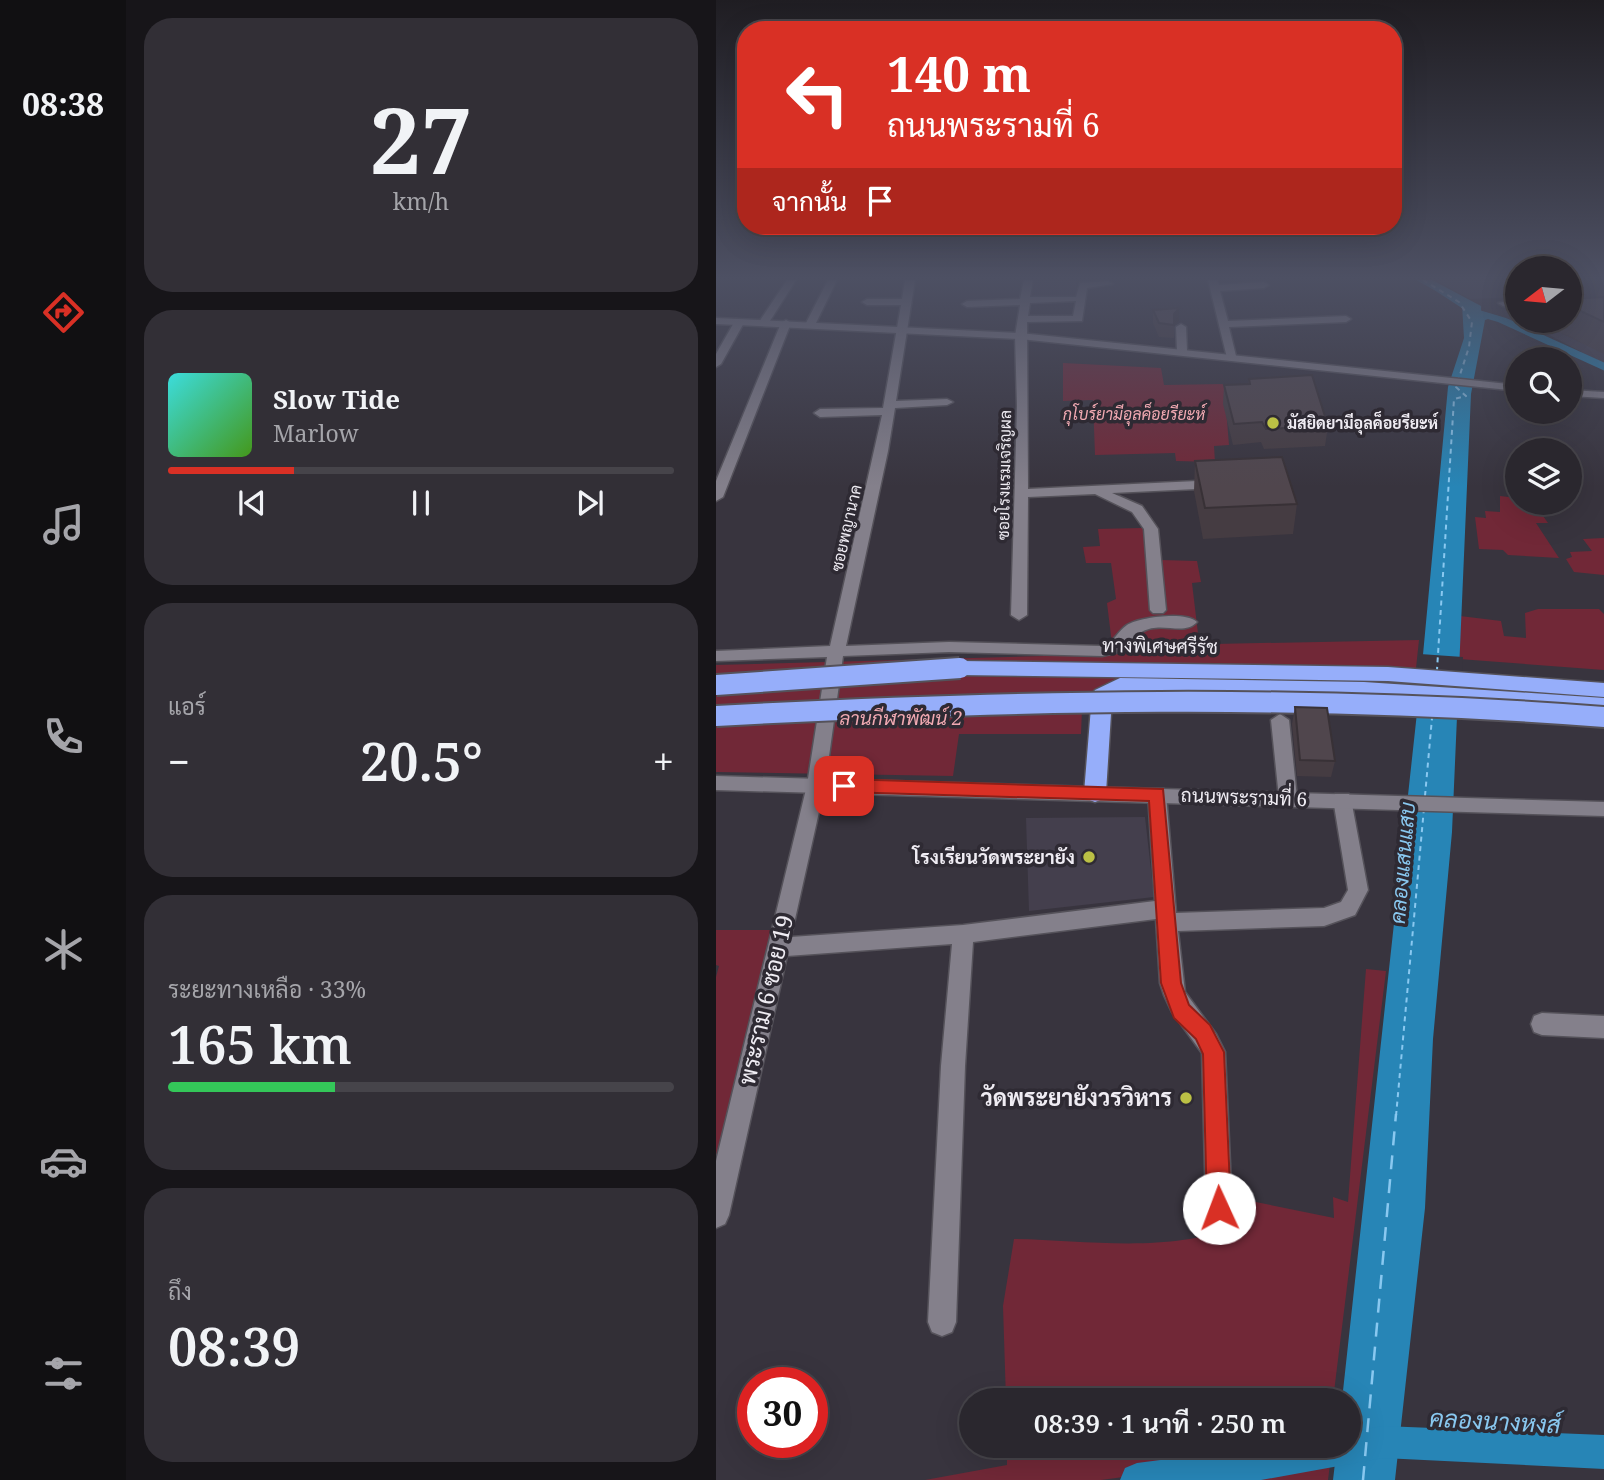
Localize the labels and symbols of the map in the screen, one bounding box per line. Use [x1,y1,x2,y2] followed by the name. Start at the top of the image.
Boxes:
[1505,256,1582,332] north arrow
[1063,401,1207,426] park label: กุโบร์ยามีอุลค็อยรียะห์
[992,410,1016,540] street label: ซอยโรงแรมเจริญผล
[1287,410,1439,435] place label: มัสยิดยามีอุลค็อยรียะห์
[1265,415,1281,431] marker: มัสยิดยามีอุลค็อยรียะห์
[825,482,867,574] street label: ซอยพญานาค
[1102,632,1218,660] street label: ทางพิเศษศรีรัช
[839,705,963,731] park label: ลานกีฬาพัฒน์ 2
[814,756,874,816] pin
[1180,778,1308,812] street label: ถนนพระรามที่ 6
[1383,800,1421,925] water label: คลองแสนแสบ
[912,844,1075,870] place label: โรงเรียนวัดพระยายัง
[1081,849,1097,865] marker: โรงเรียนวัดพระยายัง
[730,912,800,1088] street label: พระราม 6 ซอย 19
[981,1081,1172,1113] place label: วัดพระยายังวรวิหาร
[1178,1090,1194,1106] marker: วัดพระยายังวรวิหาร
[1182,1171,1256,1245] position arrow
[737,1367,828,1458] speed limit sign: 30
[1429,1401,1565,1441] water label: คลองนางหงส์

